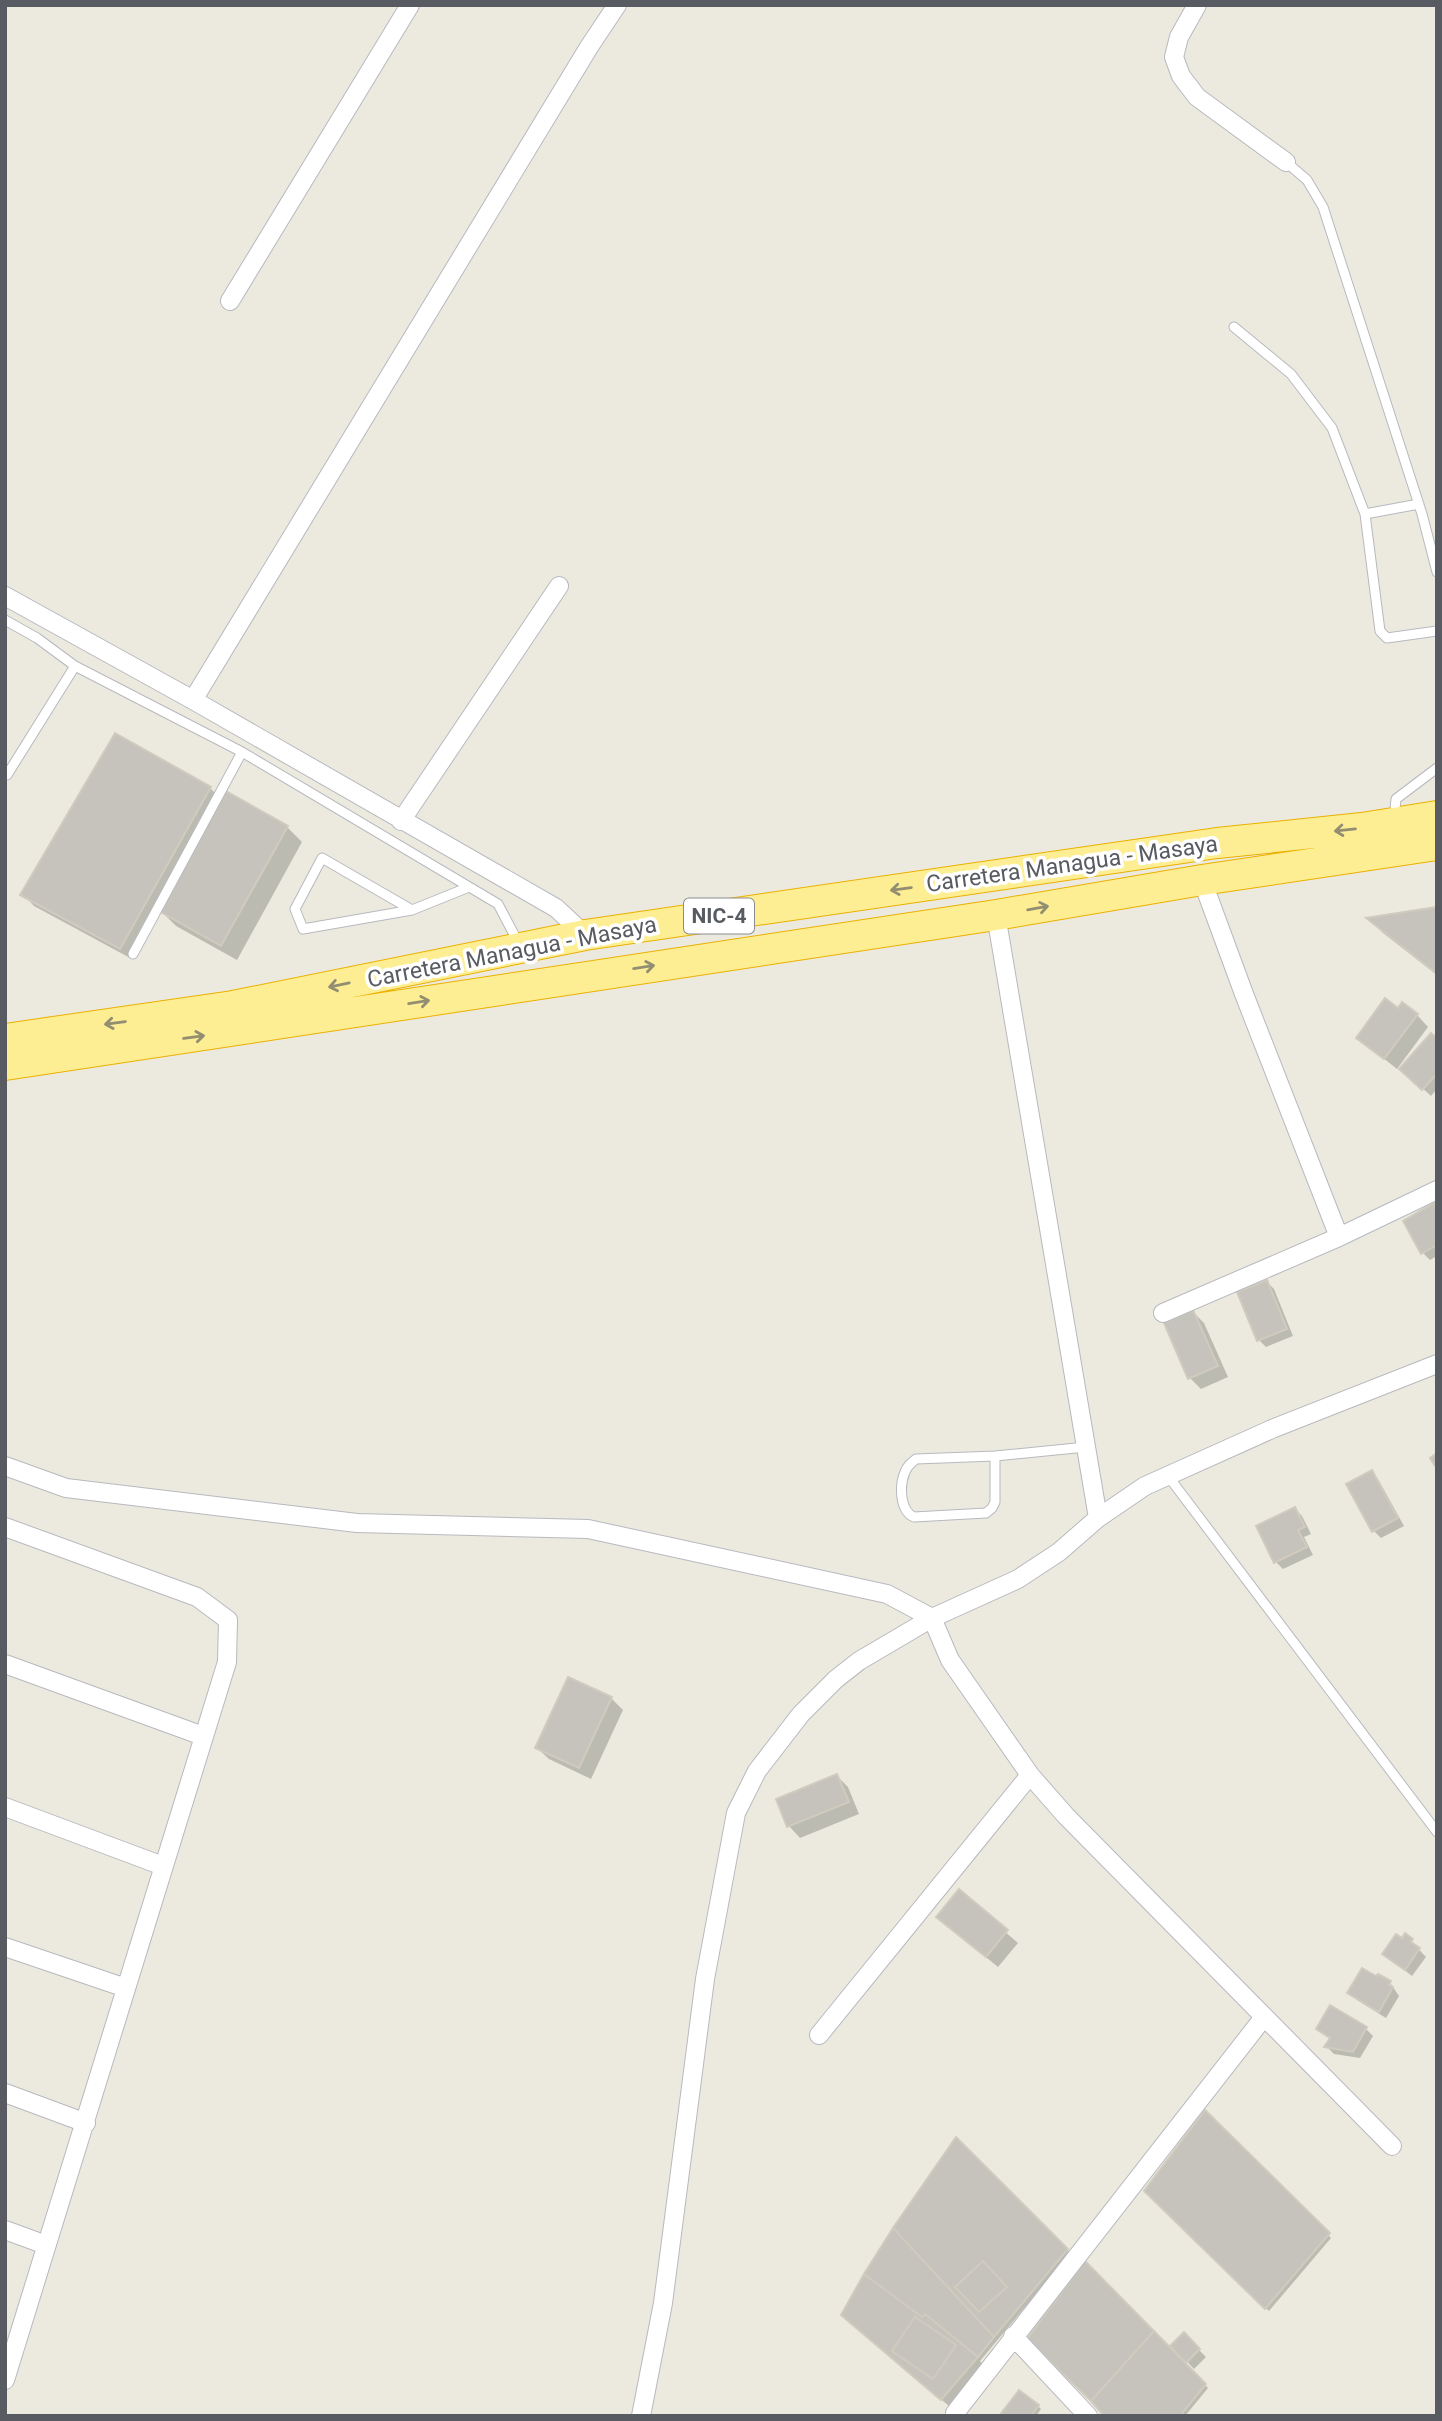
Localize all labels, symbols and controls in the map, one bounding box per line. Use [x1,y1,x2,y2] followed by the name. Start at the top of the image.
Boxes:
[1334,823,1357,836] one-way arrow
[925,830,1219,898] street label: Carretera Managua - Masaya
[890,883,913,896] one-way arrow
[684,898,754,934] road number: NIC-4
[1026,900,1049,914] one-way arrow
[365,911,659,993] street label: Carretera Managua - Masaya
[632,960,654,973] one-way arrow
[328,978,351,992] one-way arrow
[407,995,430,1008] one-way arrow
[104,1017,127,1030] one-way arrow
[182,1031,205,1044] one-way arrow

